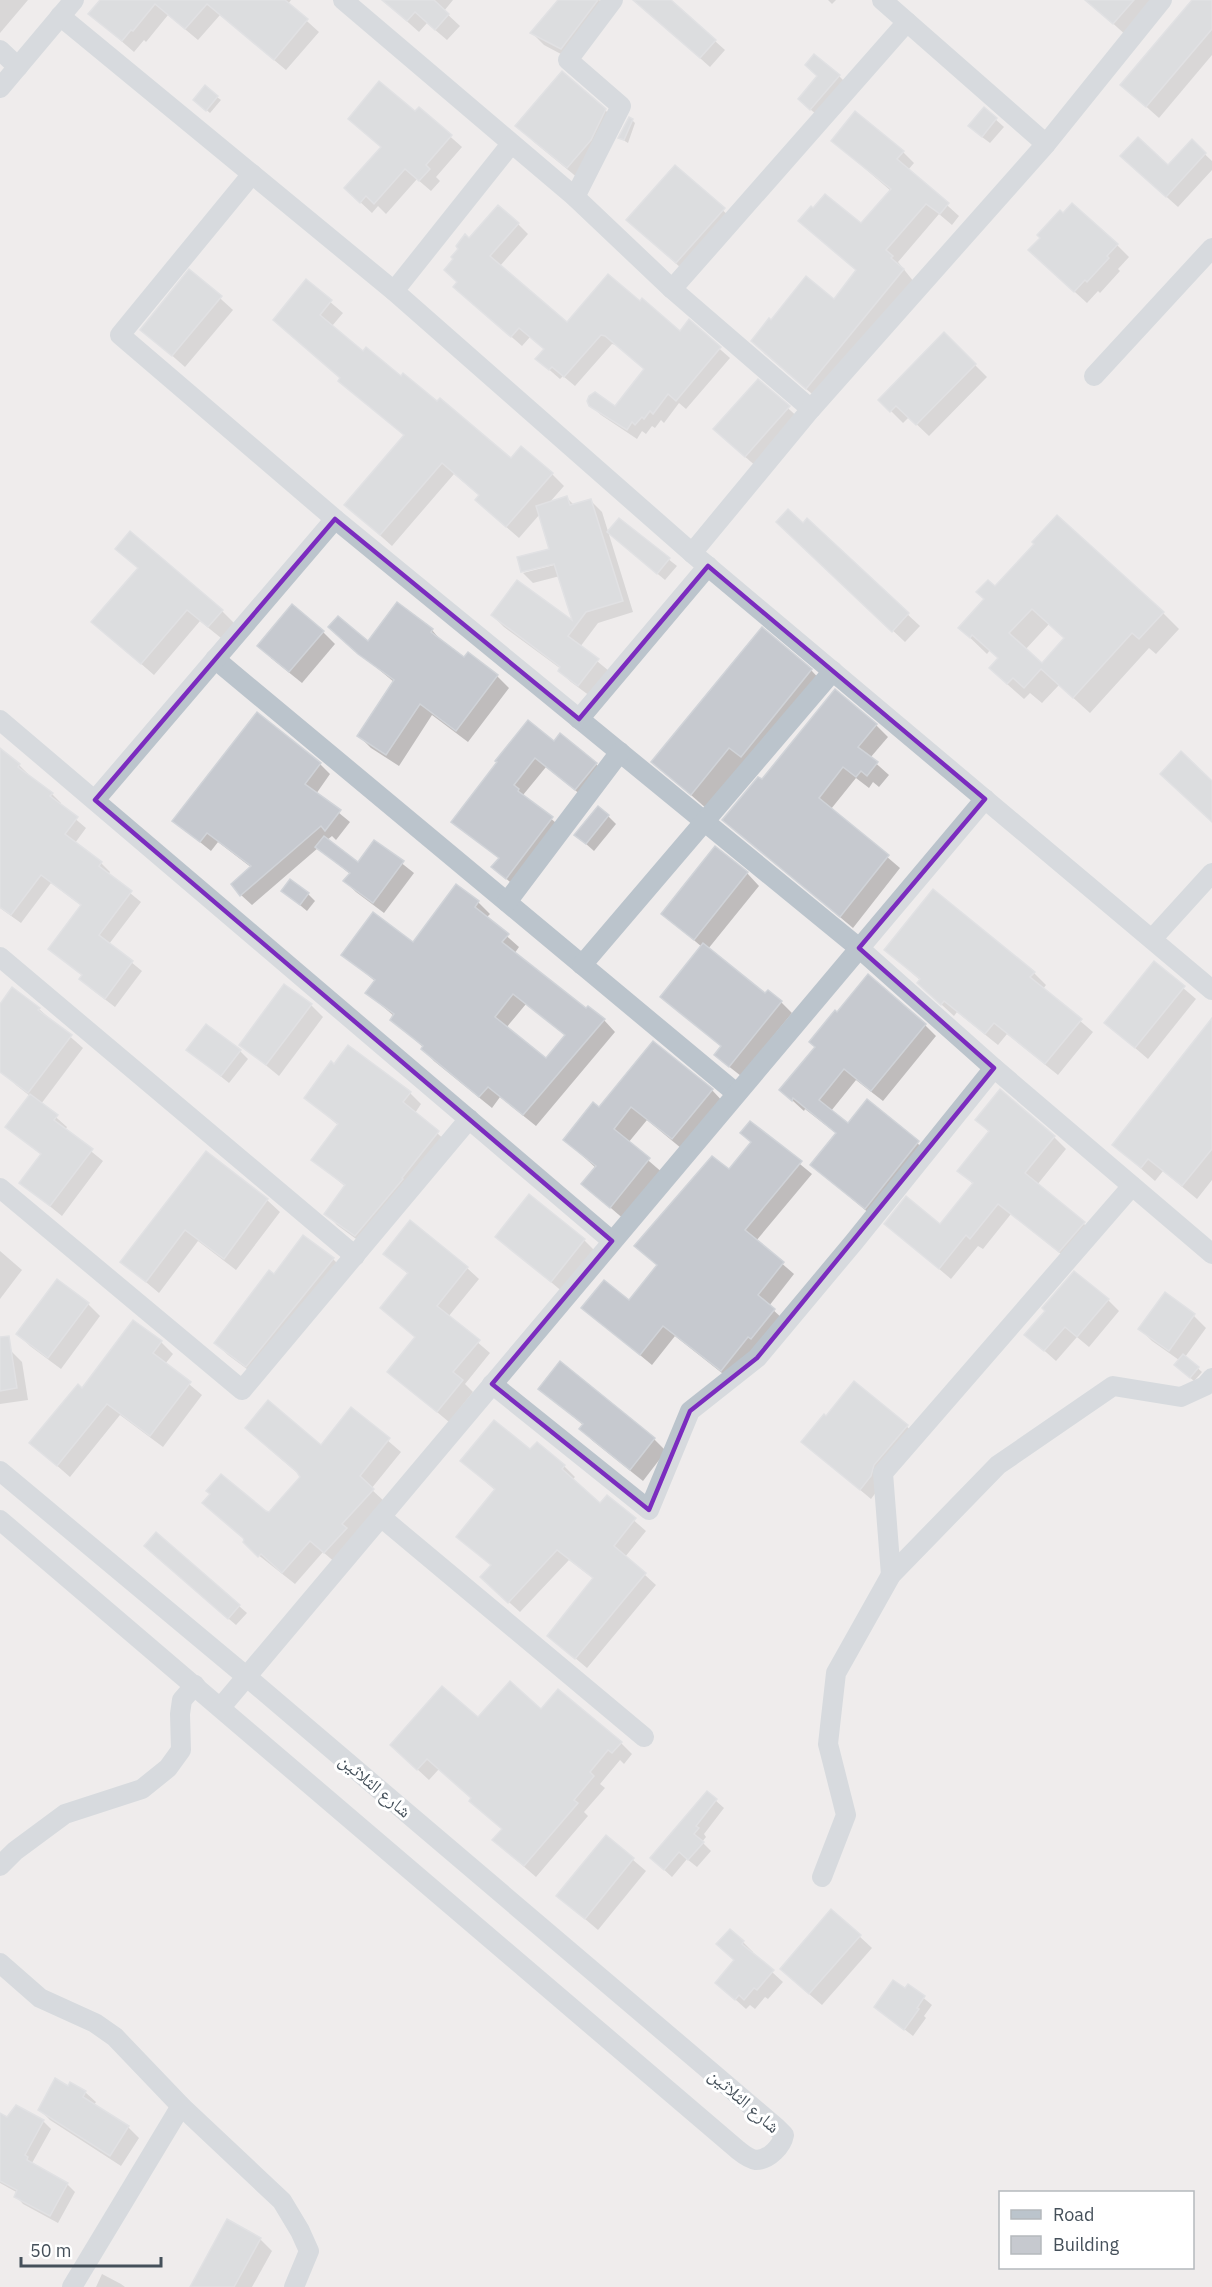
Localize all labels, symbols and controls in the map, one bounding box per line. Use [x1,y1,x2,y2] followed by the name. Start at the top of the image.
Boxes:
[335,1749,416,1822] street label: شارع الثلاثين
[704,2063,785,2138] street label: شارع الثلاثين
[999,2191,1194,2269] legend
[1053,2203,1094,2226] text: Road
[21,2230,160,2268] scale bar
[1053,2233,1120,2256] text: Building
[30,2239,72,2262] text: 50 m

